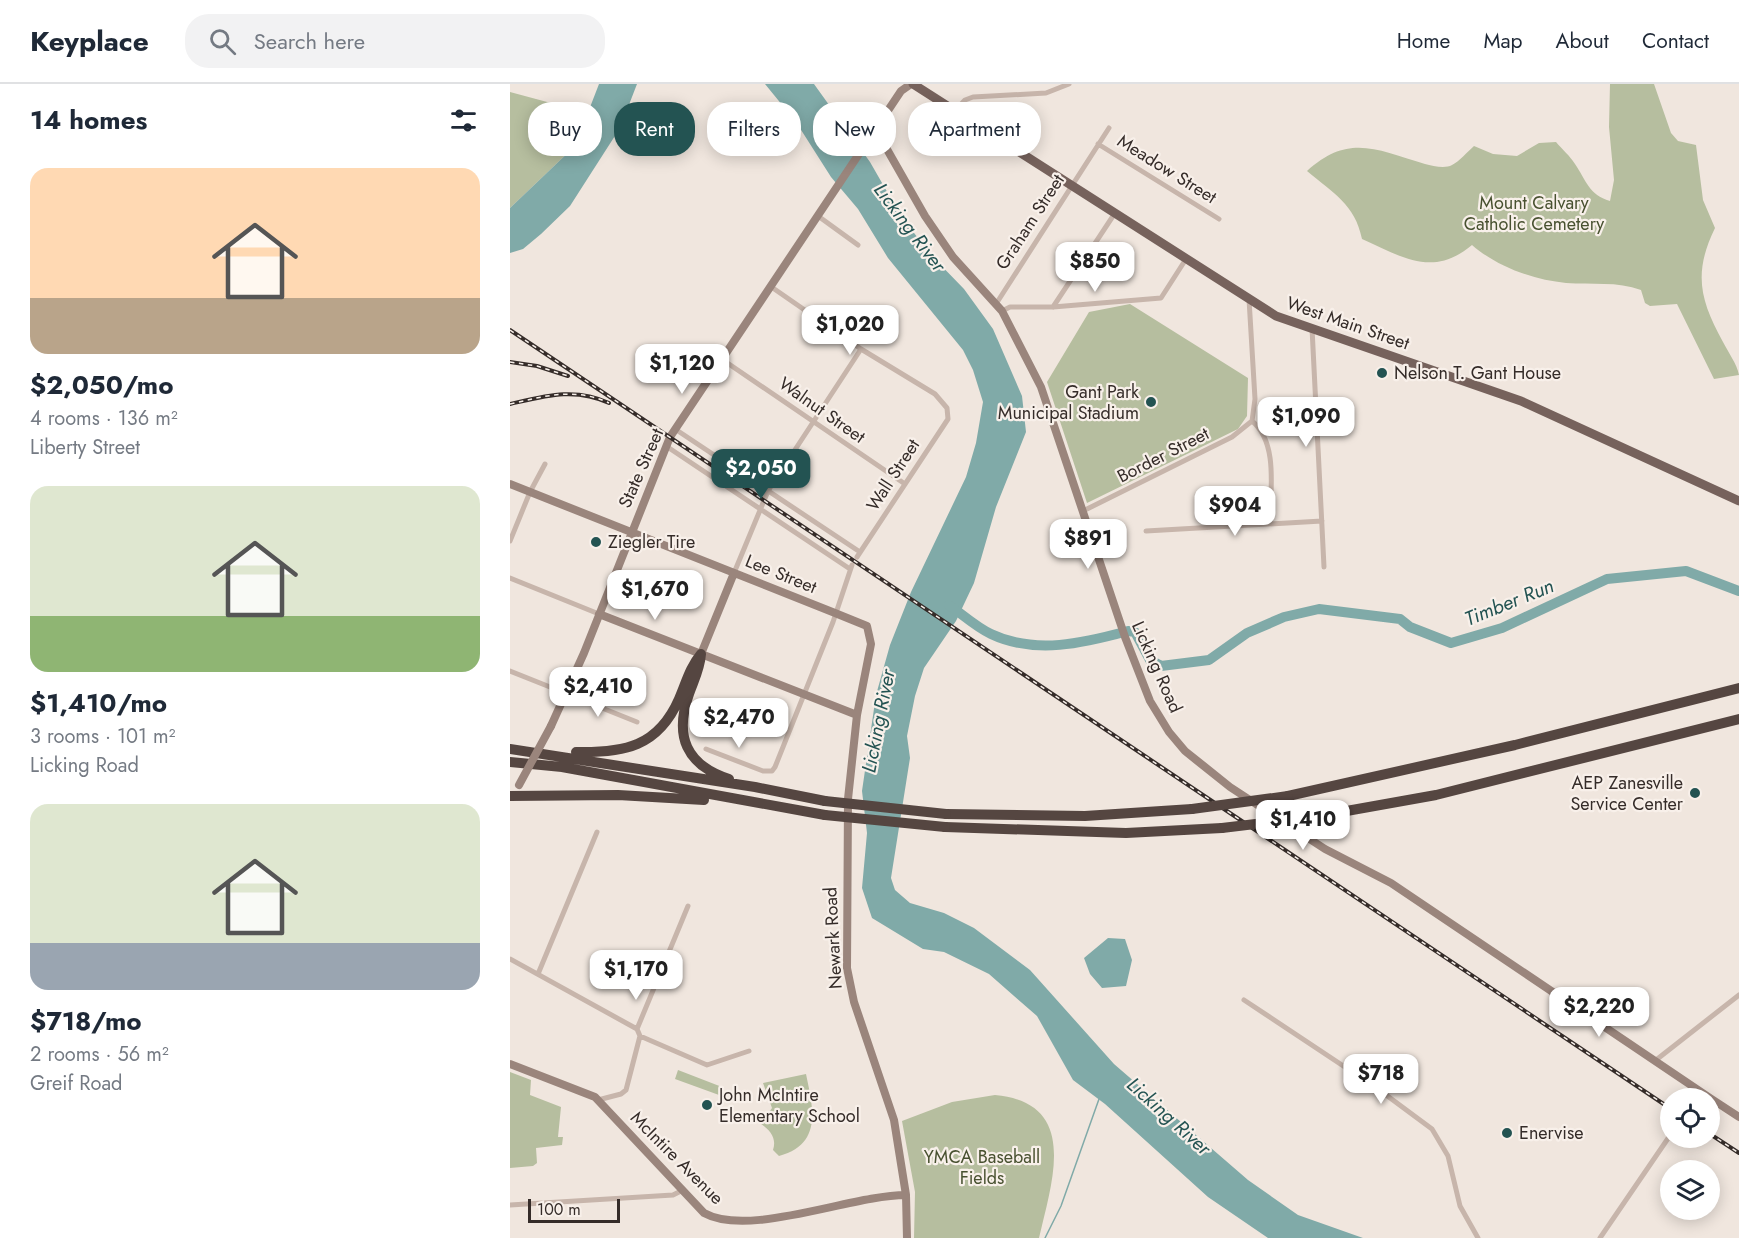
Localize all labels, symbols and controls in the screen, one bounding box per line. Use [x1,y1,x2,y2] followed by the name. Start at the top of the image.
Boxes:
[185,14,605,68] search box
[30,21,149,62] text: Keyplace
[206,25,239,58] icon: search
[254,25,365,57] text: Search here
[1397,26,1450,56] text: Home
[1483,26,1523,56] text: Map
[1556,26,1609,56] text: About
[1642,26,1709,56] text: Contact
[30,101,147,139] text: 14 homes
[528,102,602,156] chip: Buy
[614,102,695,156] chip: Rent
[707,102,801,156] chip: Filters
[813,102,896,156] chip: New
[908,102,1041,156] chip: Apartment
[447,104,480,137] icon: filters
[1112,128,1222,210] street label: Meadow Street
[989,169,1071,275] street label: Graham Street
[867,177,953,279] water label: Licking River
[1464,190,1604,237] park label: Mount Calvary Catholic Cemetery
[201,207,309,315] icon: home
[1059,242,1131,293] pin: $850
[1069,247,1121,276] text: $850
[1283,290,1414,356] street label: West Main Street
[801,305,899,356] pin: $1,020
[816,310,884,339] text: $1,020
[633,344,731,395] pin: $1,120
[649,349,715,378] text: $1,120
[1394,360,1561,386] place label: Nelson T. Gant House
[30,366,174,404] text: $2,050/mo
[1375,366,1389,380] marker: Nelson T. Gant House
[773,371,871,450] street label: Walnut Street
[998,379,1139,426] place label: Gant Park Municipal Stadium
[1144,395,1158,409] marker: Gant Park Municipal Stadium
[1257,397,1355,448] pin: $1,090
[1272,402,1340,431] text: $1,090
[30,404,178,433] text: 4 rooms · 136 m²
[1112,420,1214,489] street label: Border Street
[612,423,670,512] street label: State Street
[30,433,140,462] text: Liberty Street
[860,433,926,516] street label: Wall Street
[712,449,810,500] pin: $2,050
[725,454,797,483] text: $2,050
[1199,486,1271,537] pin: $904
[1208,491,1262,520] text: $904
[1052,519,1124,570] pin: $891
[1064,524,1112,553] text: $891
[201,525,309,633] icon: home
[608,529,695,555] place label: Ziegler Tire
[589,535,603,549] marker: Ziegler Tire
[741,548,821,600] street label: Lee Street
[606,570,704,621] pin: $1,670
[1460,571,1558,634] water label: Timber Run
[621,575,689,604] text: $1,670
[1125,617,1189,717] street label: Licking Road
[854,666,903,775] water label: Licking River
[549,667,647,718] pin: $2,410
[563,672,633,701] text: $2,410
[30,684,167,722] text: $1,410/mo
[690,698,788,749] pin: $2,470
[703,703,775,732] text: $2,470
[30,722,176,751] text: 3 rooms · 101 m²
[30,751,139,780] text: Licking Road
[1570,770,1684,817] place label: AEP Zanesville Service Center
[1688,786,1702,800] marker: AEP Zanesville Service Center
[1254,800,1352,851] pin: $1,410
[1270,805,1336,834] text: $1,410
[201,843,309,951] icon: home
[817,886,849,990] street label: Newark Road
[587,950,685,1001] pin: $1,170
[604,955,668,984] text: $1,170
[1550,987,1648,1038] pin: $2,220
[1563,992,1635,1021] text: $2,220
[30,1002,142,1040] text: $718/mo
[30,1040,169,1069] text: 2 rooms · 56 m²
[1345,1054,1417,1105] pin: $718
[1357,1059,1405,1088] text: $718
[30,1069,122,1098] text: Greif Road
[1120,1071,1218,1163] water label: Licking River
[717,1082,860,1129] place label: John McIntire Elementary School
[1660,1088,1720,1220] map controls
[1660,1088,1720,1148] button: locate
[700,1098,714,1112] marker: John McIntire Elementary School
[624,1105,730,1211] street label: McIntire Avenue
[1519,1120,1583,1146] place label: Enervise
[1500,1126,1514,1140] marker: Enervise
[924,1144,1040,1191] park label: YMCA Baseball Fields
[1660,1160,1720,1220] button: layers
[528,1196,620,1224] scale bar
[537,1198,581,1221] text: 100 m

